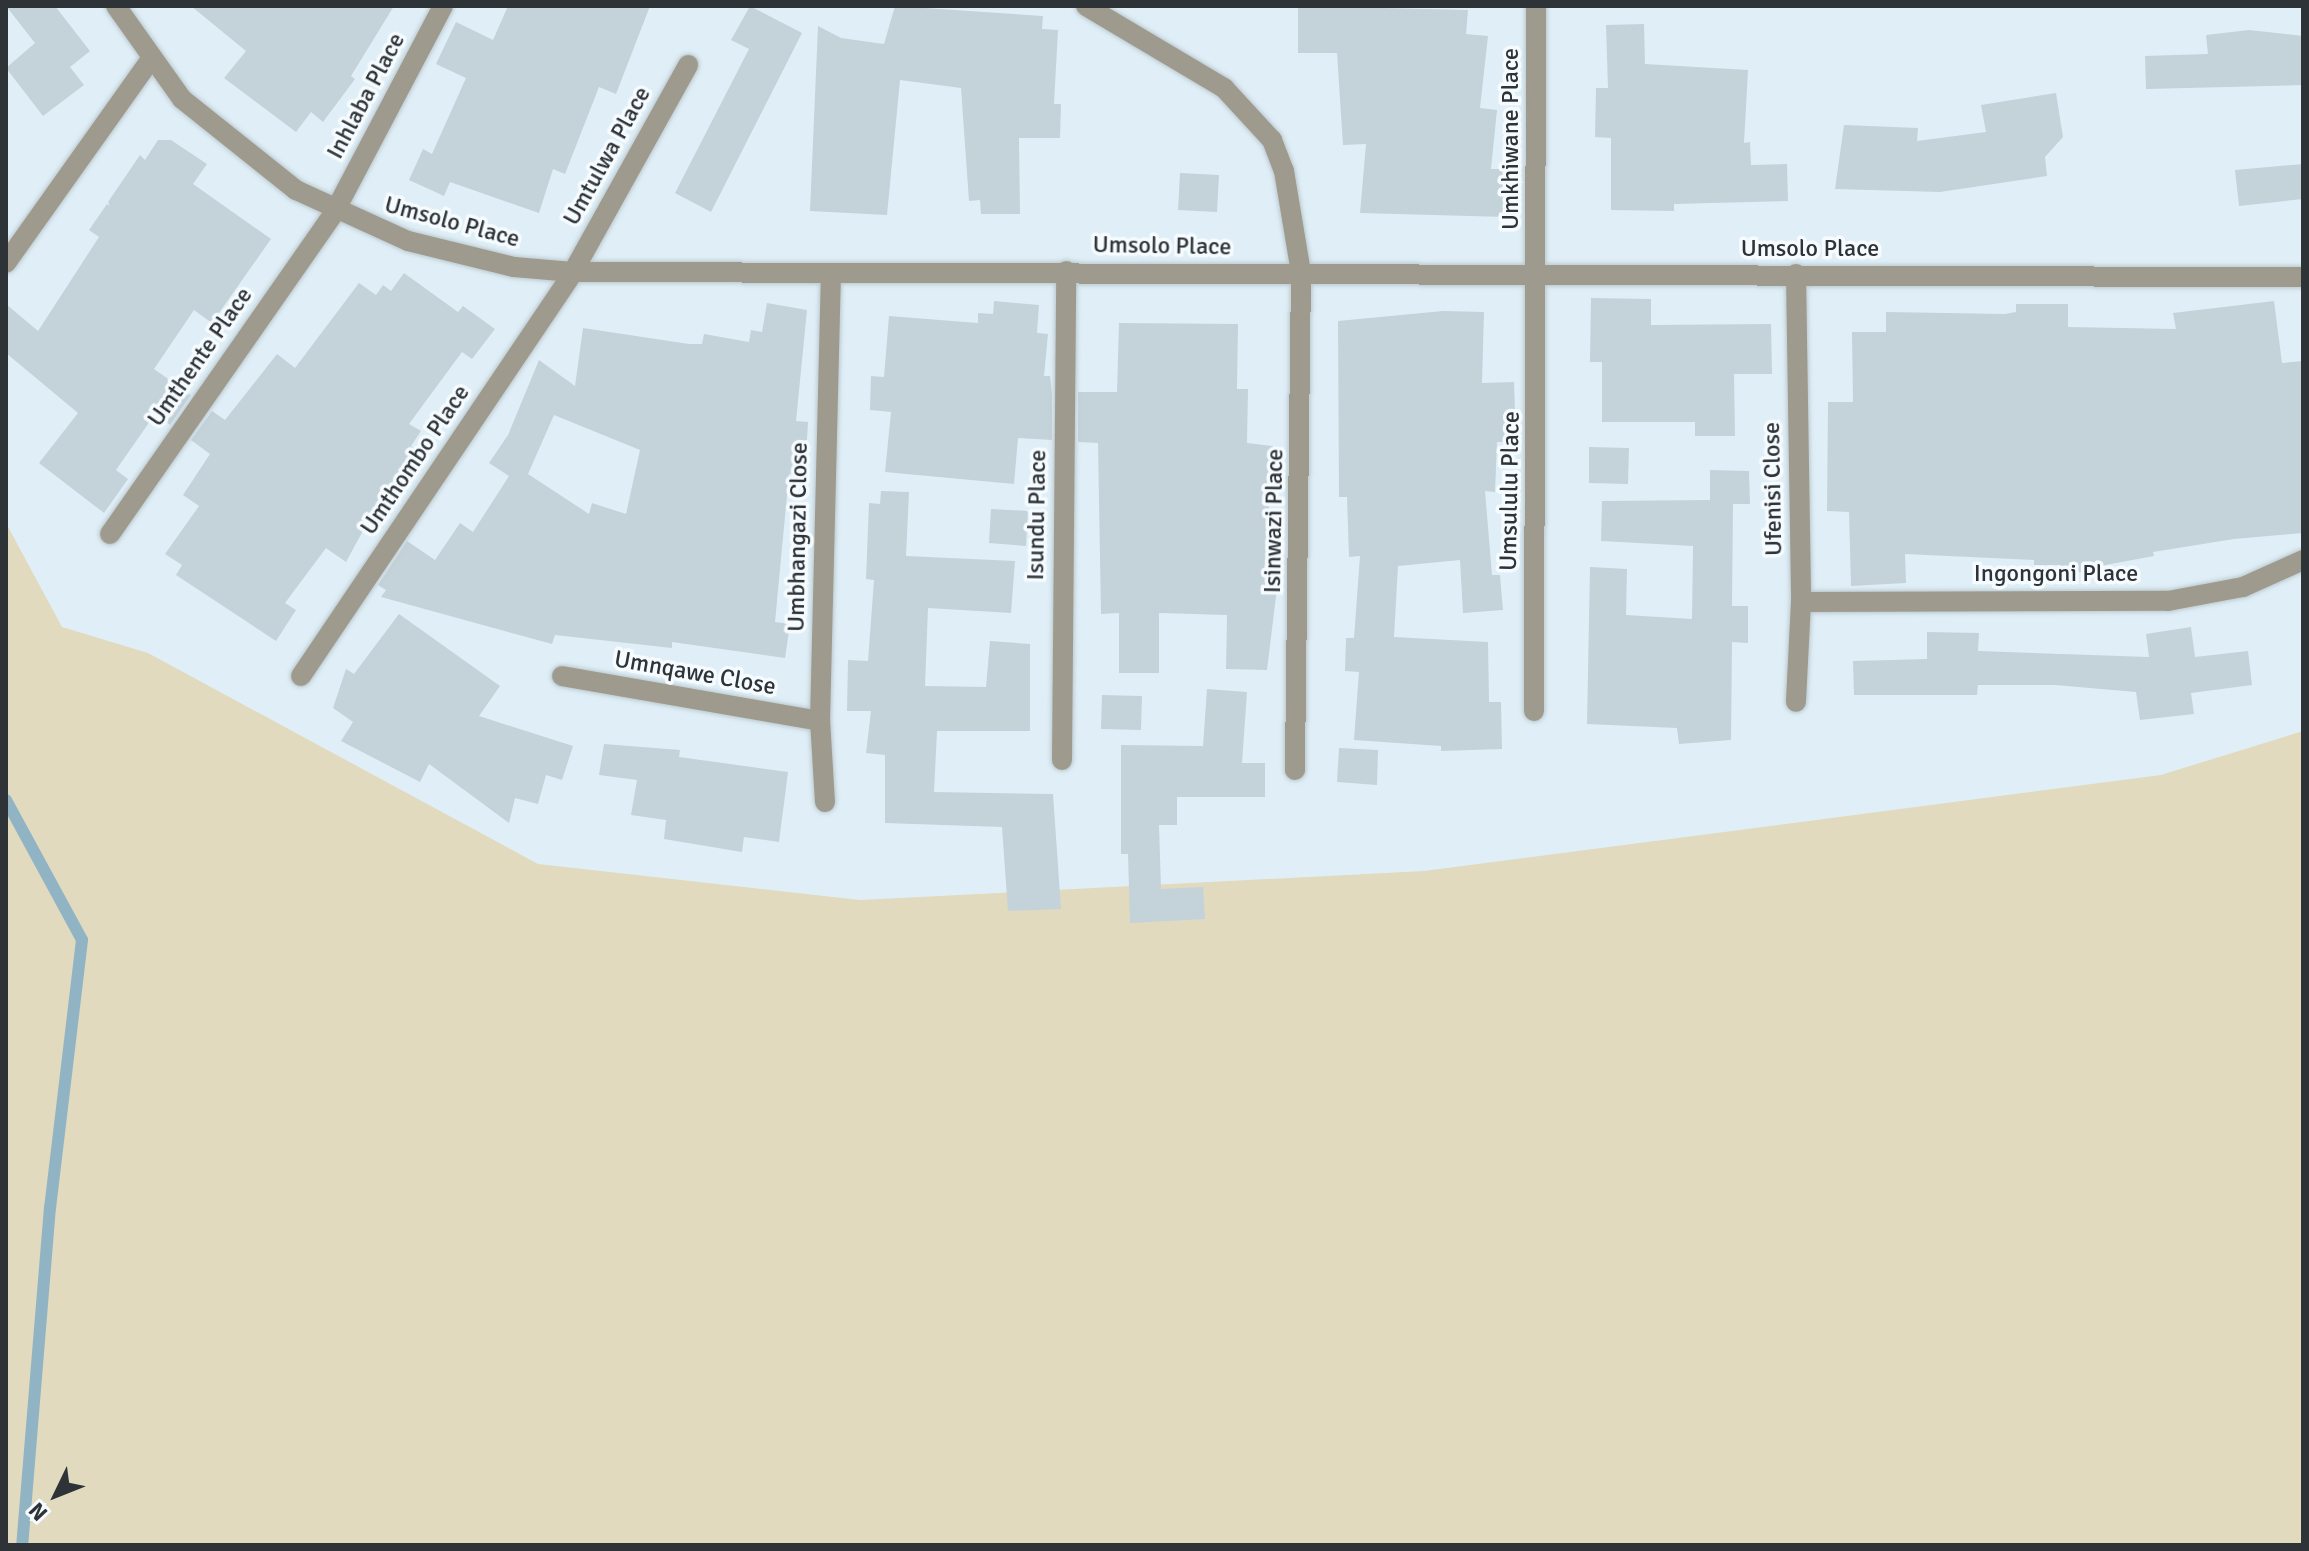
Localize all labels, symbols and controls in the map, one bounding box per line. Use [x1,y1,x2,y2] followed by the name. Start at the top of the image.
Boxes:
[321,28,411,164] street label: Inhlaba Place
[1497,48,1525,230] street label: Umkhiwane Place
[557,82,657,230] street label: Umtulwa Place
[381,190,523,254] street label: Umsolo Place
[1092,230,1232,262] street label: Umsolo Place
[1741,235,1879,263] street label: Umsolo Place
[141,282,259,432] street label: Umthente Place
[354,380,476,540] street label: Umthombo Place
[1494,411,1526,571] street label: Umsululu Place
[1757,422,1789,556] street label: Ufenisi Close
[782,442,814,632] street label: Umbhangazi Close
[1258,448,1290,594] street label: Isinwazi Place
[1021,449,1053,581] street label: Isundu Place
[1974,560,2138,588] street label: Ingongoni Place
[612,645,778,701] street label: Umnqawe Close
[16,1455,96,1535] north arrow
[23,1497,53,1527] text: N

